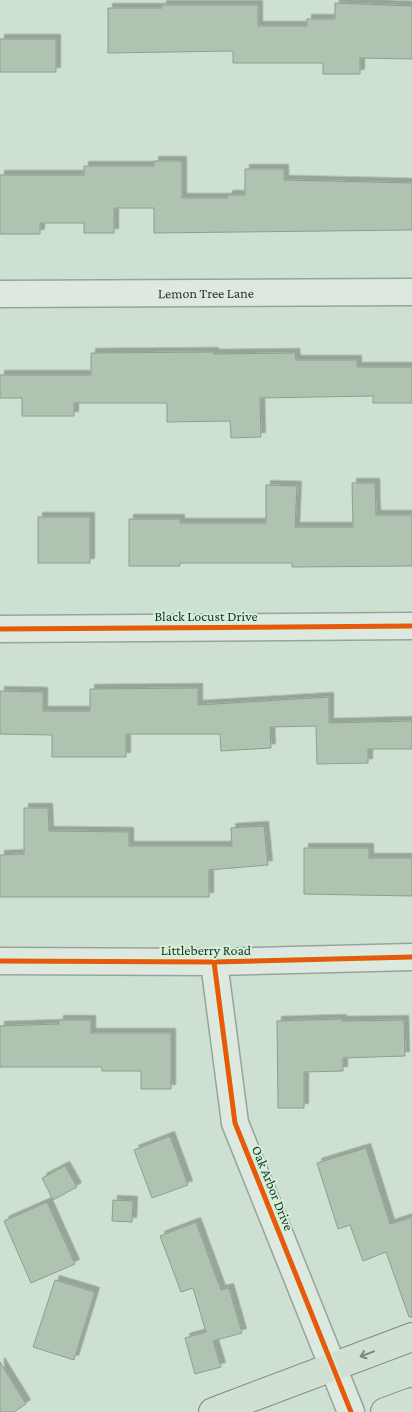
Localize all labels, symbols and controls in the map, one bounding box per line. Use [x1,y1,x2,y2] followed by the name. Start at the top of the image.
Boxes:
[158,285,254,301] street label: Lemon Tree Lane
[154,608,258,624] street label: Black Locust Drive
[161,942,252,958] street label: Littleberry Road
[249,1143,297,1233] street label: Oak Arbor Drive
[359,1350,375,1359] one-way arrow

